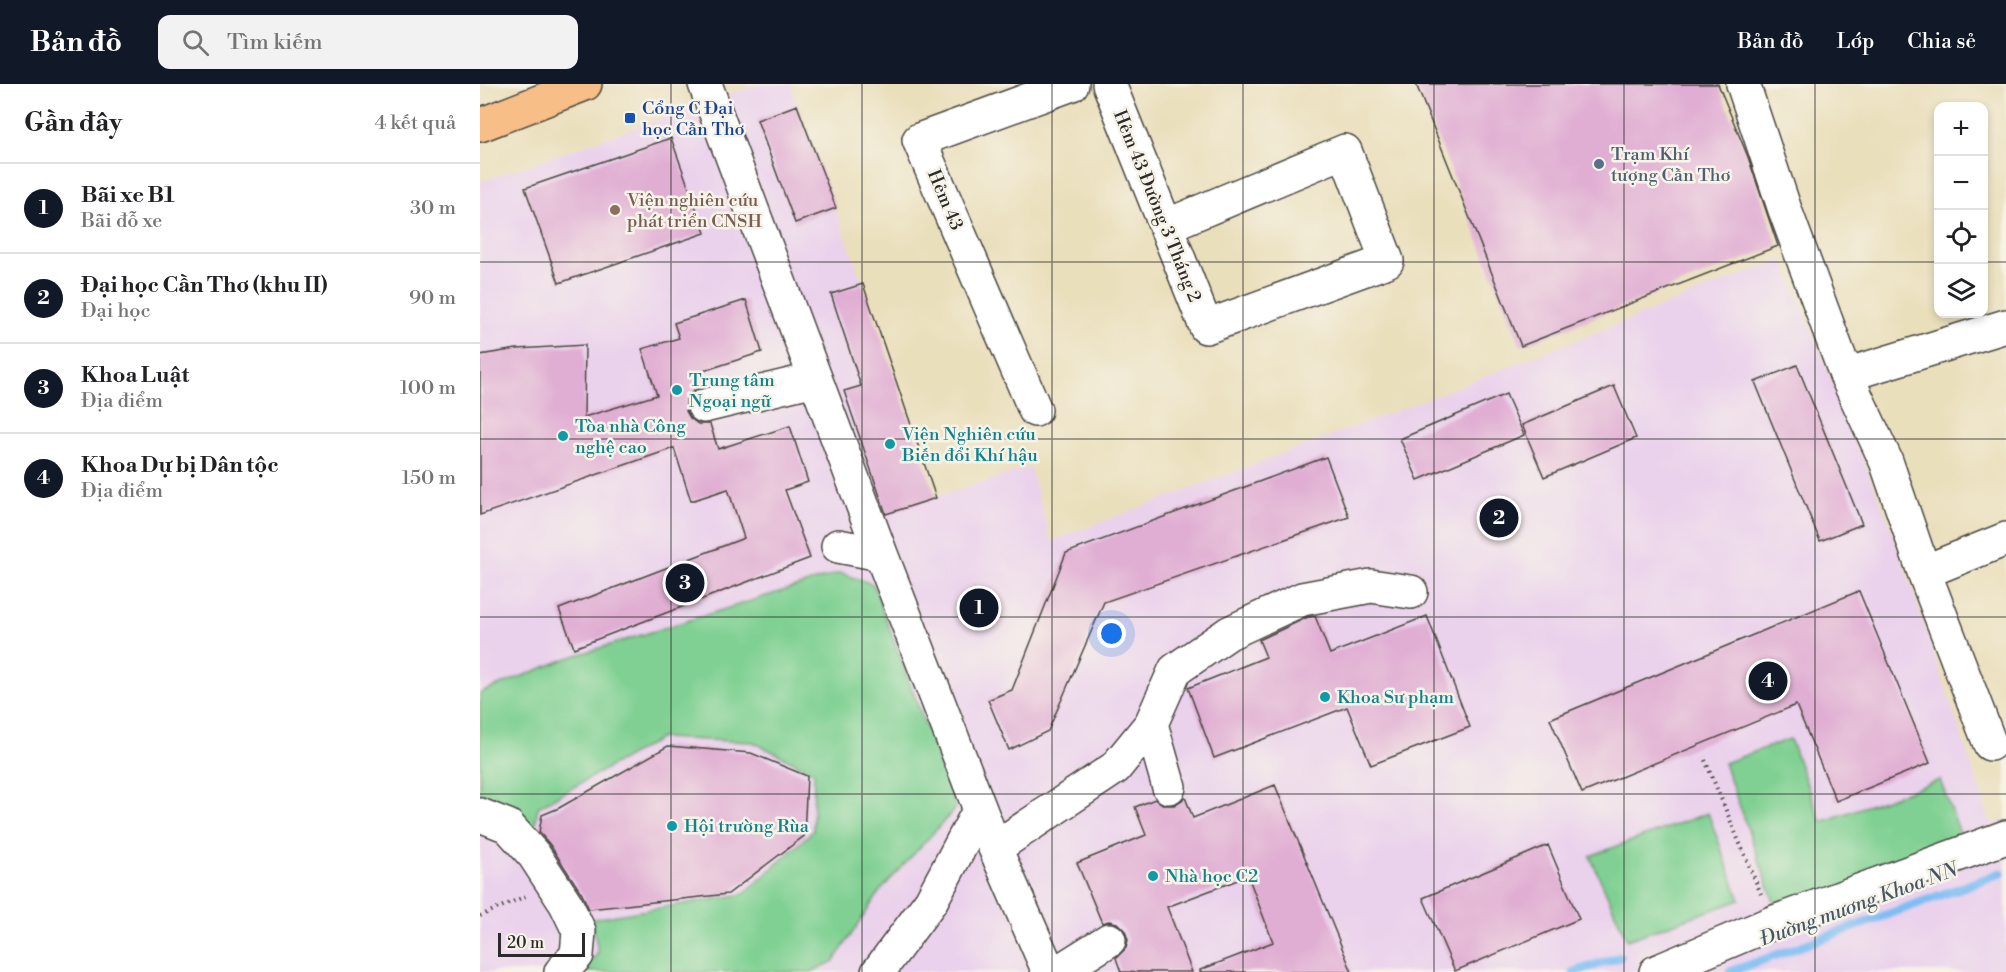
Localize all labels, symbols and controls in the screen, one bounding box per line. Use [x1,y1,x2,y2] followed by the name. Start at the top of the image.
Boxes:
[158,15,578,69] search box
[30,25,122,60] text: Bản đồ
[179,26,212,59] icon: search
[227,29,323,56] text: Tìm kiếm
[1738,29,1804,55] text: Bản đồ
[1837,29,1874,55] text: Lớp
[1907,29,1976,55] text: Chia sẻ
[642,97,745,141] place label: Cổng C Đại học Cần Thơ
[1934,102,1988,318] map controls
[1934,102,1988,156] button: +
[24,107,122,139] text: Gần đây
[1108,107,1206,305] street label: Hẻm 43 Đường 3 Tháng 2
[375,111,456,136] text: 4 kết quả
[623,111,637,125] marker: Cổng C Đại học Cần Thơ
[1611,143,1731,187] place label: Trạm Khí tượng Cần Thơ
[1934,156,1988,210] button: −
[1592,157,1606,171] marker: Trạm Khí tượng Cần Thơ
[922,166,968,234] street label: Hẻm 43
[81,182,175,209] text: Bãi xe B1
[626,189,762,233] place label: Viện nghiên cứu phát triển CNSH
[39,196,48,221] text: 1
[410,196,456,221] text: 30 m
[608,203,622,217] marker: Viện nghiên cứu phát triển CNSH
[81,209,162,234] text: Bãi đỗ xe
[1934,210,1988,264] button: locate
[1934,264,1988,318] button: layers
[81,272,328,299] text: Đại học Cần Thơ (khu II)
[37,286,50,311] text: 2
[409,286,456,311] text: 90 m
[81,299,151,324] text: Đại học
[81,362,189,389] text: Khoa Luật
[689,369,775,413] place label: Trung tâm Ngoại ngữ
[37,376,50,401] text: 3
[400,376,456,401] text: 100 m
[670,383,684,397] marker: Trung tâm Ngoại ngữ
[81,389,163,414] text: Địa điểm
[575,415,686,459] place label: Tòa nhà Công nghệ cao
[901,423,1038,467] place label: Viện Nghiên cứu Biến đổi Khí hậu
[556,429,570,443] marker: Tòa nhà Công nghệ cao
[883,437,897,451] marker: Viện Nghiên cứu Biến đổi Khí hậu
[81,452,279,479] text: Khoa Dự bị Dân tộc
[37,466,50,491] text: 4
[401,466,456,491] text: 150 m
[81,479,163,504] text: Địa điểm
[1480,496,1518,540] pin: 2
[666,560,704,606] pin: 3
[960,586,998,630] pin: 1
[1097,619,1126,648] your location
[1748,658,1788,704] pin: 4
[1337,686,1454,709] place label: Khoa Sư phạm
[1318,690,1332,704] marker: Khoa Sư phạm
[684,815,810,838] place label: Hội trường Rùa
[665,819,679,833] marker: Hội trường Rùa
[1756,857,1964,953] water label: Đường mương Khoa NN
[1165,865,1258,888] place label: Nhà học C2
[1146,869,1160,883] marker: Nhà học C2
[498,930,585,958] scale bar
[507,933,544,953] text: 20 m

